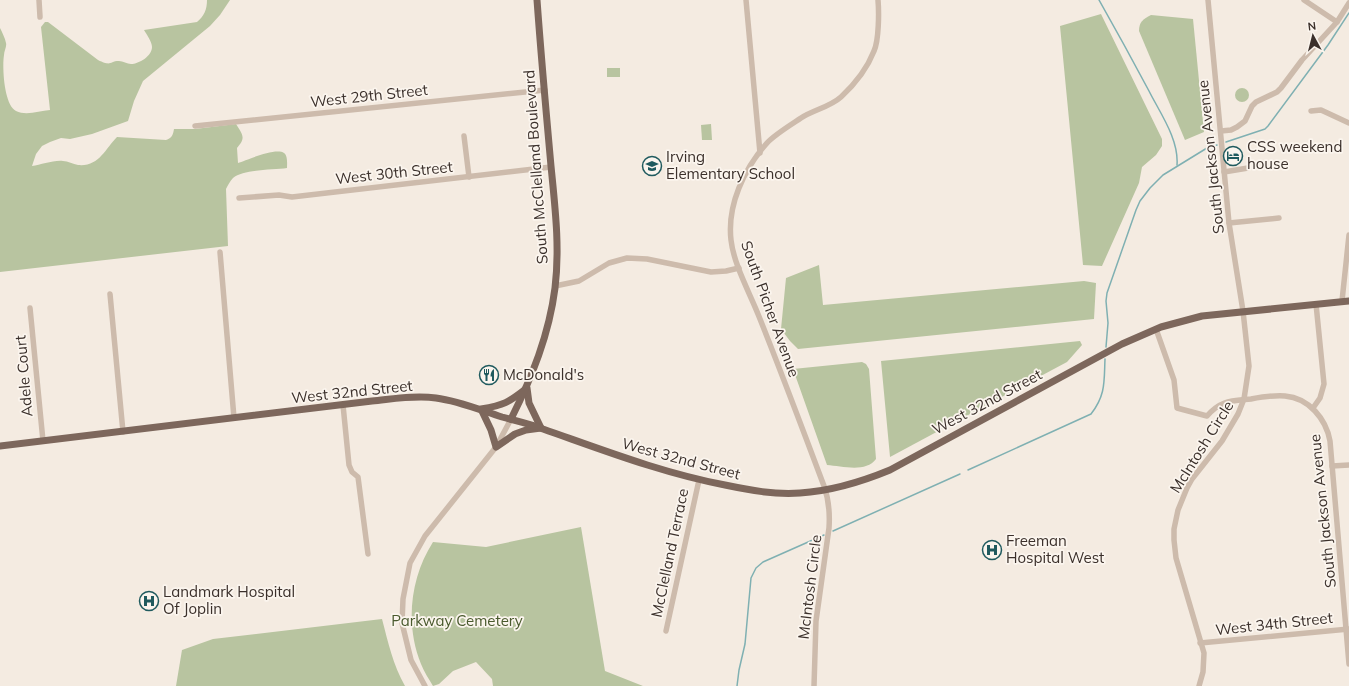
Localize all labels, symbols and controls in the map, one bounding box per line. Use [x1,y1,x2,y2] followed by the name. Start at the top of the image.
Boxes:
[1293,16,1333,56] north arrow
[1307,19,1317,34] text: N
[519,69,552,265] street label: South McClelland Boulevard
[1193,79,1228,235] street label: South Jackson Avenue
[309,80,429,111] street label: West 29th Street
[1247,137,1342,173] place label: CSS weekend house
[1222,145,1244,167] hotel icon: CSS weekend house
[666,147,795,183] place label: Irving Elementary School
[641,155,663,177] school or university icon: Irving Elementary School
[334,157,454,188] street label: West 30th Street
[737,238,804,380] street label: South Picher Avenue
[10,334,37,418] street label: Adele Court
[478,364,500,386] restaurant icon: McDonald's
[503,365,584,384] place label: McDonald's
[929,365,1045,439] street label: West 32nd Street
[290,376,413,407] street label: West 32nd Street
[1166,397,1238,496] street label: McIntosh Circle
[1305,433,1340,589] street label: South Jackson Avenue
[620,434,742,483] street label: West 32nd Street
[647,487,692,619] street label: McClelland Terrace
[1006,531,1104,567] place label: Freeman Hospital West
[794,534,825,640] street label: McIntosh Circle
[981,539,1003,561] hospital icon: Freeman Hospital West
[163,582,295,618] place label: Landmark Hospital Of Joplin
[138,590,160,612] hospital icon: Landmark Hospital Of Joplin
[1214,608,1334,639] street label: West 34th Street
[391,611,523,630] park label: Parkway Cemetery

